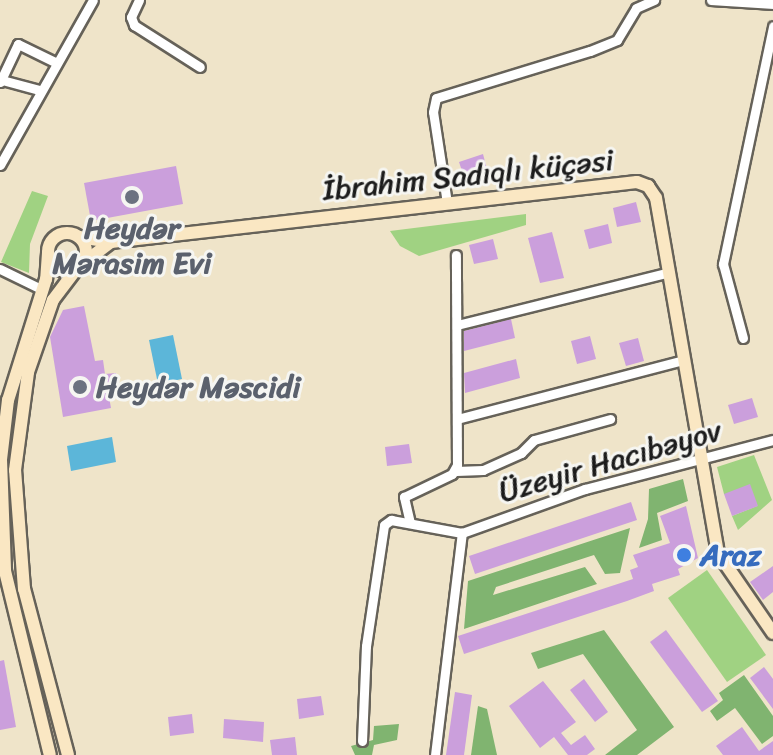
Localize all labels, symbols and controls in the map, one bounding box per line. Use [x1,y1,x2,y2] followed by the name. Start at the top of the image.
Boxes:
[321,142,615,208] street label: İbrahim Sadıqlı küçəsi
[123,188,141,206] marker: Heydər Mərasim Evi
[52,210,212,280] place label: Heydər Mərasim Evi
[96,369,301,405] place label: Heydər Məscidi
[71,378,89,396] marker: Heydər Məscidi
[495,412,725,510] street label: Üzeyir Hacıbəyov
[700,537,761,573] place label: Araz
[675,546,693,564] marker: Araz

